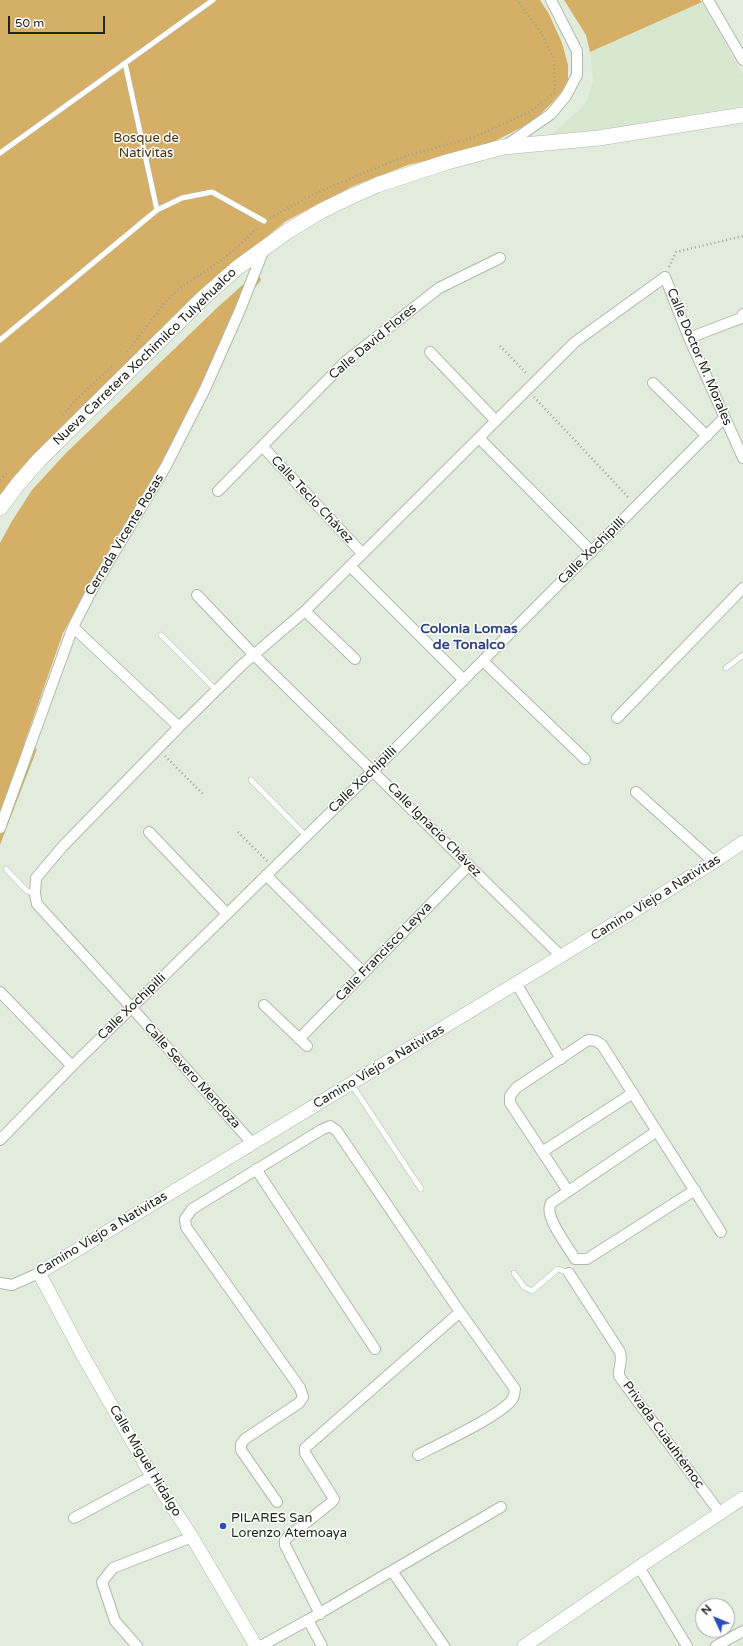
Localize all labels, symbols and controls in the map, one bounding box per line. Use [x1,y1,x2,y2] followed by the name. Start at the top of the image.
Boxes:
[10,8,107,34] scale bar
[15,16,44,30] text: 50 m
[113,131,179,162] park label: Bosque de Nativitas
[50,265,240,449] street label: Nueva Carretera Xochimilco Tulyehualco
[663,286,735,428] street label: Calle Doctor M. Morales
[326,301,420,383] street label: Calle David Flores
[267,453,357,547] street label: Calle Teclo Chávez
[83,471,167,599] street label: Cerrada Vicente Rosas
[555,514,629,588] street label: Calle Xochipilli
[420,621,518,654] district label: Colonia Lomas de Tonalco
[326,744,400,816] street label: Calle Xochipilli
[384,780,484,880] street label: Calle Ignacio Chávez
[588,852,724,944] street label: Camino Viejo a Nativitas
[333,899,435,1005] street label: Calle Francisco Leyva
[95,971,169,1043] street label: Calle Xochipilli
[140,1020,244,1132] street label: Calle Severo Mendoza
[311,1022,447,1112] street label: Camino Viejo a Nativitas
[34,1189,170,1279] street label: Camino Viejo a Nativitas
[619,1378,707,1492] street label: Privada Cuauhtémoc
[106,1403,184,1519] street label: Calle Miguel Hidalgo
[231,1511,347,1542] place label: PILARES San Lorenzo Atemoaya
[218,1521,228,1531] marker: PILARES San Lorenzo Atemoaya
[695,1598,735,1638] north arrow
[699,1602,714,1618] text: N

